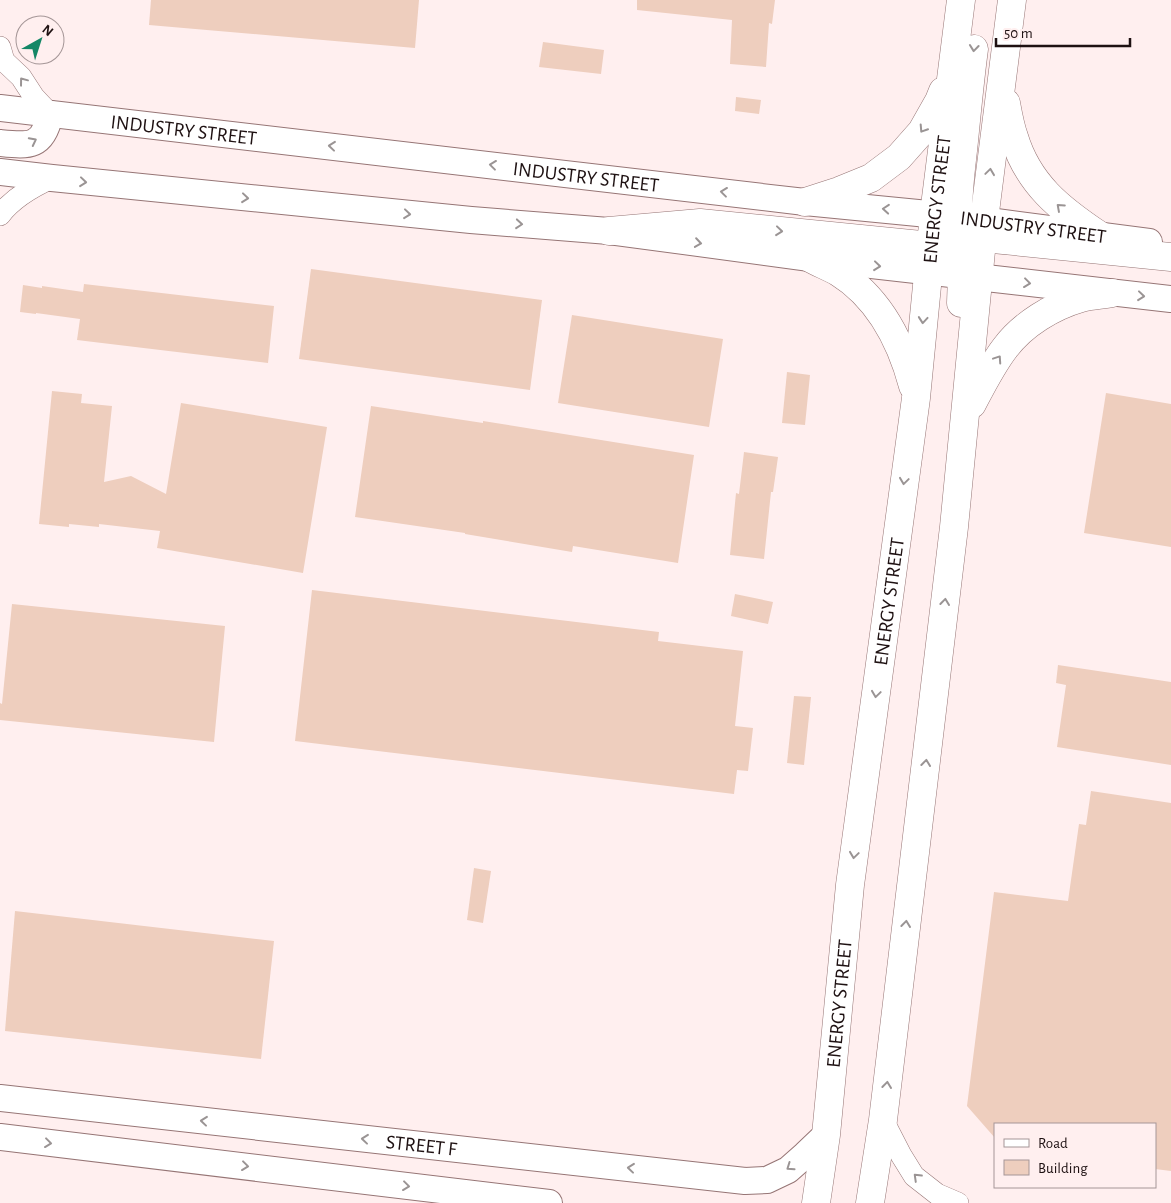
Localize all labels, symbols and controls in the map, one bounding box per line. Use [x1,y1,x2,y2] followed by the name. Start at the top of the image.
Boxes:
[15,15,65,65] north arrow
[996,15,1130,47] scale bar
[39,22,56,39] text: N
[1004,26,1033,41] text: 50 m
[968,45,979,53] one-way arrow
[20,77,29,87] one-way arrow
[109,112,258,149] street label: INDUSTRY STREET
[920,123,930,132] one-way arrow
[920,134,955,264] street label: ENERGY STREET
[27,137,36,147] one-way arrow
[327,141,335,152] one-way arrow
[512,159,660,196] street label: INDUSTRY STREET
[489,160,497,171] one-way arrow
[984,167,995,175] one-way arrow
[79,176,87,187] one-way arrow
[720,187,728,198] one-way arrow
[241,192,249,203] one-way arrow
[881,204,889,215] one-way arrow
[1057,204,1066,213] one-way arrow
[403,208,411,219] one-way arrow
[959,208,1107,247] street label: INDUSTRY STREET
[516,218,524,229] one-way arrow
[776,225,784,236] one-way arrow
[694,238,703,248] one-way arrow
[873,260,881,271] one-way arrow
[1024,277,1032,288] one-way arrow
[1138,290,1146,301] one-way arrow
[918,316,929,324] one-way arrow
[992,355,1001,365] one-way arrow
[900,477,910,485] one-way arrow
[871,536,908,667] street label: ENERGY STREET
[939,597,950,605] one-way arrow
[871,690,881,699] one-way arrow
[920,759,931,767] one-way arrow
[849,852,860,860] one-way arrow
[900,920,911,928] one-way arrow
[824,938,856,1069] street label: ENERGY STREET
[881,1081,892,1089] one-way arrow
[200,1116,208,1127] one-way arrow
[994,1123,1156,1188] legend
[385,1132,458,1160] street label: STREET F
[361,1134,369,1145] one-way arrow
[1038,1136,1068,1151] text: Road
[45,1137,53,1148] one-way arrow
[241,1160,249,1171] one-way arrow
[786,1161,796,1170] one-way arrow
[1038,1161,1088,1176] text: Building
[627,1163,635,1174] one-way arrow
[914,1174,923,1183] one-way arrow
[402,1180,410,1191] one-way arrow

